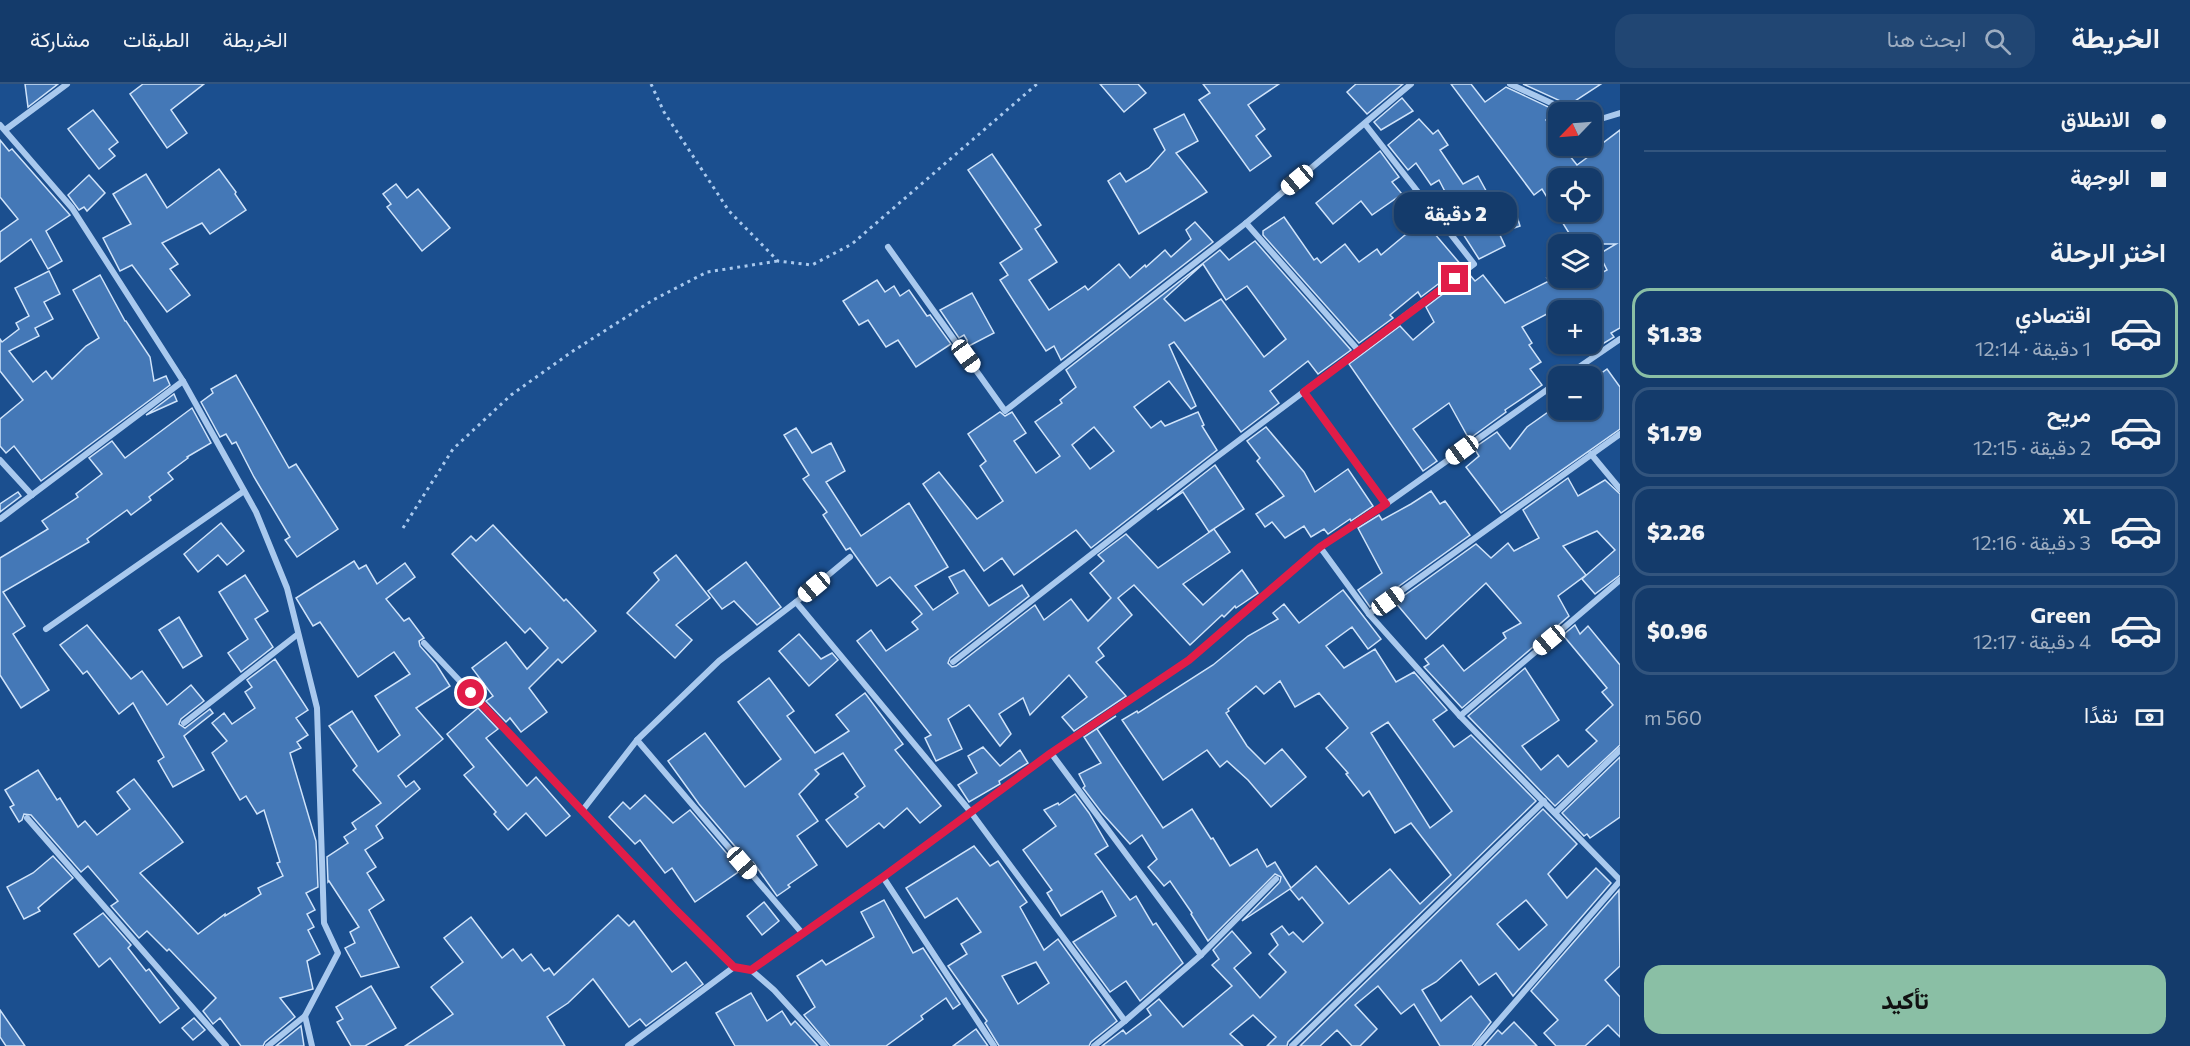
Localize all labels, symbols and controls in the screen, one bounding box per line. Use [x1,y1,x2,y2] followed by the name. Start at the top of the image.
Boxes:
[1615,14,2035,68] search box
[2071,20,2160,54] text: الخريطة
[1887,25,1966,52] text: ابحث هنا
[1981,25,2014,58] icon: search
[30,26,90,51] text: مشاركة
[123,26,190,51] text: الطبقات
[223,26,288,51] text: الخريطة
[1548,102,1602,156] north arrow
[1548,102,1602,420] map controls
[2061,105,2130,132] text: الانطلاق
[1277,162,1317,198] car
[2070,163,2130,190] text: الوجهة
[1548,168,1602,222] button: locate
[1394,192,1516,234] callout: 2 دقيقة
[1424,201,1487,225] text: 2 دقيقة
[1548,234,1602,288] button: layers
[2050,235,2166,268] text: اختر الرحلة
[1441,265,1468,292] route end
[1548,300,1602,354] button: +
[2015,301,2091,328] text: اقتصادي
[2109,306,2163,360] icon: car
[1647,320,1702,347] text: $1.33
[948,336,984,376] car
[1975,336,2091,360] text: 1 دقيقة · 12:14
[1548,366,1602,420] button: −
[2047,400,2091,427] text: مريح
[2109,405,2163,459] icon: car
[1647,419,1702,446] text: $1.79
[1442,432,1482,468] car
[1973,435,2091,459] text: 2 دقيقة · 12:15
[2063,502,2091,529] text: XL
[2109,504,2163,558] icon: car
[1647,518,1705,545] text: $2.26
[1972,530,2091,554] text: 3 دقيقة · 12:16
[794,569,834,605] car
[1368,583,1408,619] car
[2030,601,2091,628] text: Green
[2109,603,2163,657] icon: car
[1647,617,1708,644] text: $0.96
[1529,622,1569,658] car
[1973,629,2091,653] text: 4 دقيقة · 12:17
[457,679,484,706] route start
[2084,701,2118,728] text: نقدًا
[2133,701,2166,734] icon: cash
[1644,705,1702,729] text: 560 m
[723,844,761,882] car
[1644,965,2166,1034] button: تأكيد

